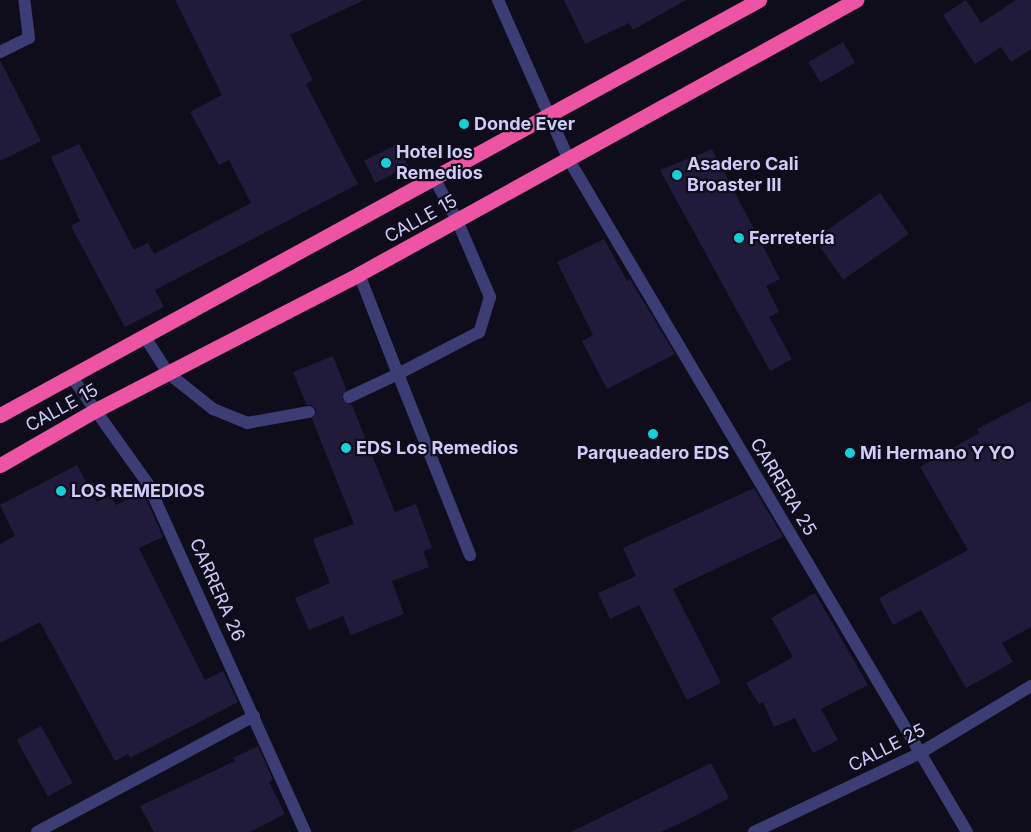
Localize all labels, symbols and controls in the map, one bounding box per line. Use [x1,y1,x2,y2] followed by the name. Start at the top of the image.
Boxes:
[474,113,575,135] place label: Donde Ever
[458,118,470,130] marker: Donde Ever
[396,142,483,184] place label: Hotel los Remedios
[687,154,799,196] place label: Asadero Cali Broaster III
[380,157,392,169] marker: Hotel los Remedios
[671,169,683,181] marker: Asadero Cali Broaster III
[381,190,461,248] street label: CALLE 15
[749,227,835,249] place label: Ferretería
[733,232,745,244] marker: Ferretería
[22,379,102,437] street label: CALLE 15
[647,428,659,440] marker: Parqueadero EDS
[745,434,821,540] street label: CARRERA 25
[356,437,518,459] place label: EDS Los Remedios
[340,442,352,454] marker: EDS Los Remedios
[577,442,729,464] place label: Parqueadero EDS
[860,442,1015,464] place label: Mi Hermano Y YO
[844,447,856,459] marker: Mi Hermano Y YO
[71,480,205,502] place label: LOS REMEDIOS
[55,485,67,497] marker: LOS REMEDIOS
[185,535,249,645] street label: CARRERA 26
[845,719,929,777] street label: CALLE 25

